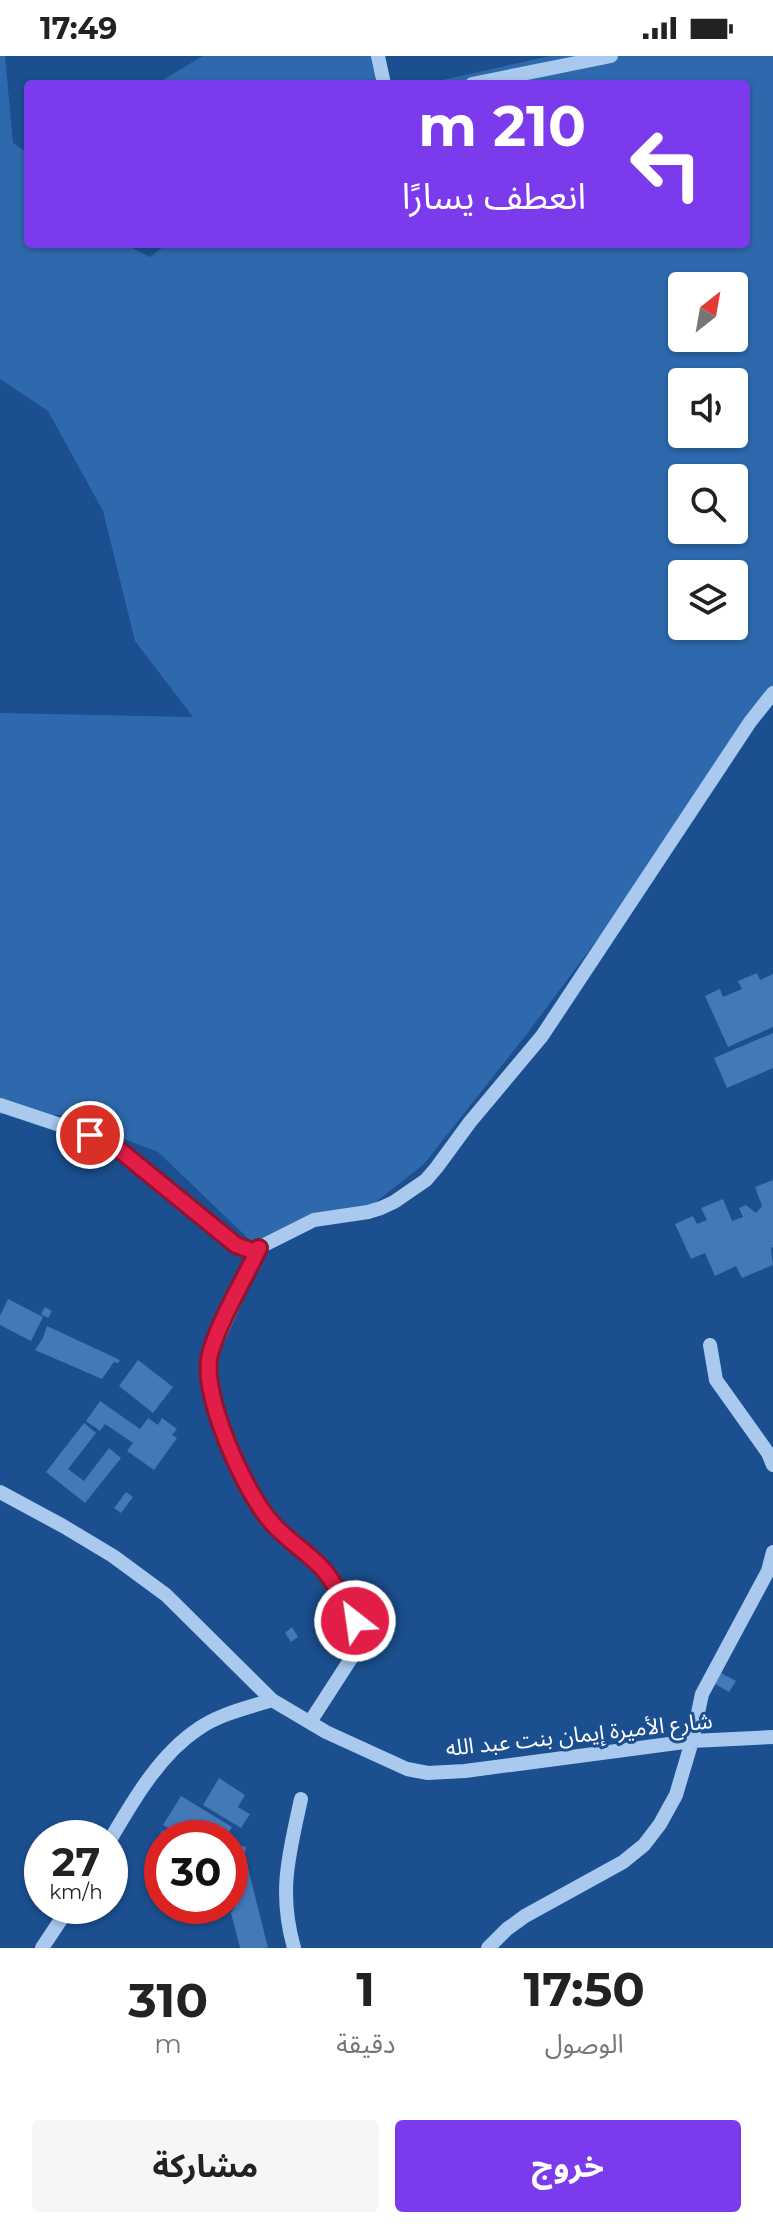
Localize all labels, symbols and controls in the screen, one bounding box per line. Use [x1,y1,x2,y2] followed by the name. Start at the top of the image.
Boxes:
[40,10,117,47] text: 17:49
[418,92,586,160] text: 210 m
[614,112,718,216] icon: left
[402,174,586,218] text: انعطف يسارًا
[668,272,748,352] north arrow
[668,272,748,640] map controls
[668,368,748,448] button: sound
[668,464,748,544] button: search
[668,560,748,640] button: layers
[56,1101,124,1169] pin
[68,1113,112,1157] icon: arrive
[313,1579,397,1663] position arrow
[444,1707,714,1765] street label: شارع الأميرة إيمان بنت عبد الله
[144,1820,248,1924] speed limit sign: 30
[52,1837,100,1886] text: 27
[49,1880,103,1904] text: km/h
[356,1960,375,2018] text: 1
[524,1960,645,2018] text: 17:50
[128,1971,208,2029] text: 310
[154,2028,182,2060] text: m
[336,2028,395,2060] text: دقيقة
[545,2028,624,2060] text: الوصول
[32,2120,379,2212] button: مشاركة
[395,2120,741,2212] button: خروج

